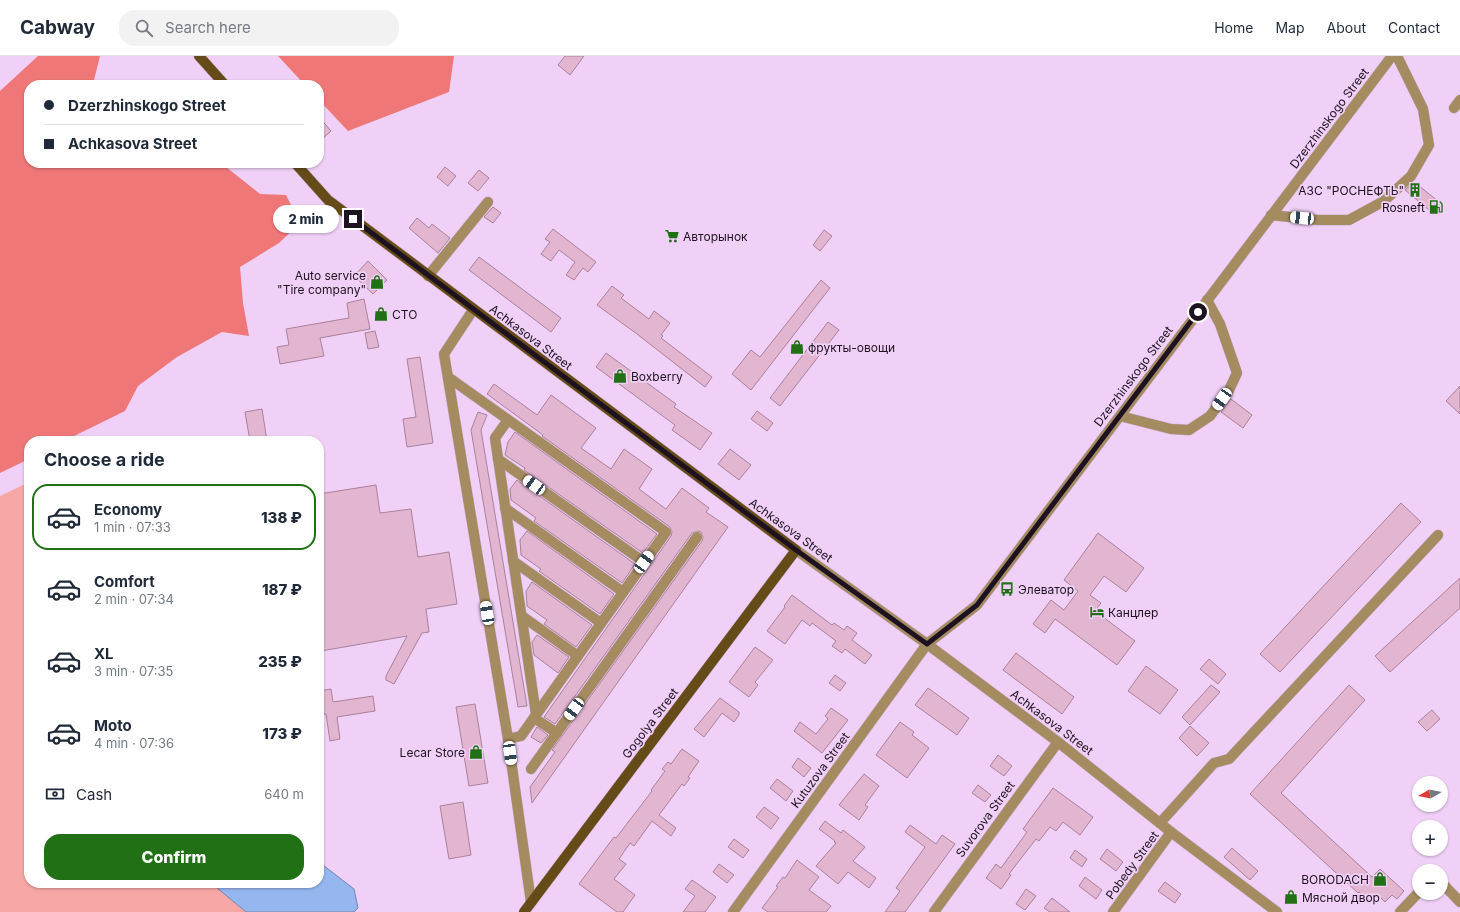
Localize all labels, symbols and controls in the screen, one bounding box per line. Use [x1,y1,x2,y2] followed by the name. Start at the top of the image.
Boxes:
[119,10,399,46] search box
[20,16,95,39] text: Cabway
[133,17,155,39] icon: search
[165,18,251,37] text: Search here
[1214,19,1253,36] text: Home
[1275,19,1305,36] text: Map
[1327,19,1366,36] text: About
[1388,19,1440,36] text: Contact
[1286,65,1372,171] street label: Dzerzhinskogo Street
[68,96,226,115] text: Dzerzhinskogo Street
[68,134,197,153] text: Achkasova Street
[1407,182,1423,198] building icon: АЗС "РОСНЕФТЬ"
[1298,183,1404,198] place label: АЗС "РОСНЕФТЬ"
[1428,199,1444,215] fuel station icon: Rosneft
[1382,200,1425,215] place label: Rosneft
[273,205,339,233] callout: 2 min
[344,210,362,228] route end
[288,211,324,227] text: 2 min
[1289,211,1315,225] car
[664,228,680,244] supermarket icon: Авторынок
[683,229,748,244] place label: Авторынок
[277,268,366,297] place label: Auto service "Tire company"
[369,274,385,290] shop icon: Auto service "Tire company"
[487,301,575,373] street label: Achkasova Street
[1189,303,1207,321] route start
[373,306,389,322] shop icon: СТО
[392,307,417,322] place label: СТО
[1090,323,1176,429] street label: Dzerzhinskogo Street
[789,339,805,355] shop icon: фрукты-овощи
[808,340,895,355] place label: фрукты-овощи
[612,368,628,384] shop icon: Boxberry
[631,369,683,384] place label: Boxberry
[1210,386,1234,412] car
[44,449,165,470] text: Choose a ride
[521,473,547,497] car
[746,495,836,565] street label: Achkasova Street
[46,499,82,535] icon: car
[94,500,162,519] text: Economy
[261,508,302,527] text: 138 ₽
[94,519,171,535] text: 1 min · 07:33
[632,549,656,575] car
[46,571,82,607] icon: car
[94,572,155,591] text: Comfort
[262,580,302,599] text: 187 ₽
[999,581,1015,597] bus stop icon: Элеватор
[1018,582,1074,597] place label: Элеватор
[94,591,174,607] text: 2 min · 07:34
[479,600,495,626] car
[1089,604,1105,620] hotel icon: Канцлер
[1108,605,1158,620] place label: Канцлер
[46,643,82,679] icon: car
[94,644,114,663] text: XL
[258,652,302,671] text: 235 ₽
[94,663,174,679] text: 3 min · 07:35
[619,685,681,761] street label: Gogolya Street
[1008,686,1096,758] street label: Achkasova Street
[562,696,586,722] car
[46,715,82,751] icon: car
[94,716,132,735] text: Moto
[262,724,302,743] text: 173 ₽
[788,729,853,811] street label: Kutuzova Street
[94,735,174,751] text: 4 min · 07:36
[502,740,518,766] car
[468,744,484,760] shop icon: Lecar Store
[400,745,465,760] place label: Lecar Store
[1412,776,1448,812] north arrow
[1412,776,1448,900] map controls
[952,778,1018,860] street label: Suvorova Street
[44,783,66,805] icon: cash
[76,785,112,804] text: Cash
[264,786,304,802] text: 640 m
[1412,820,1448,856] button: +
[1102,828,1162,902] street label: Pobedy Street
[44,834,304,880] button: Confirm
[1412,864,1448,900] button: −
[1372,871,1388,887] shop icon: BORODACH
[1301,872,1369,887] place label: BORODACH
[1283,889,1299,905] shop icon: Мясной двор
[1302,890,1380,905] place label: Мясной двор

